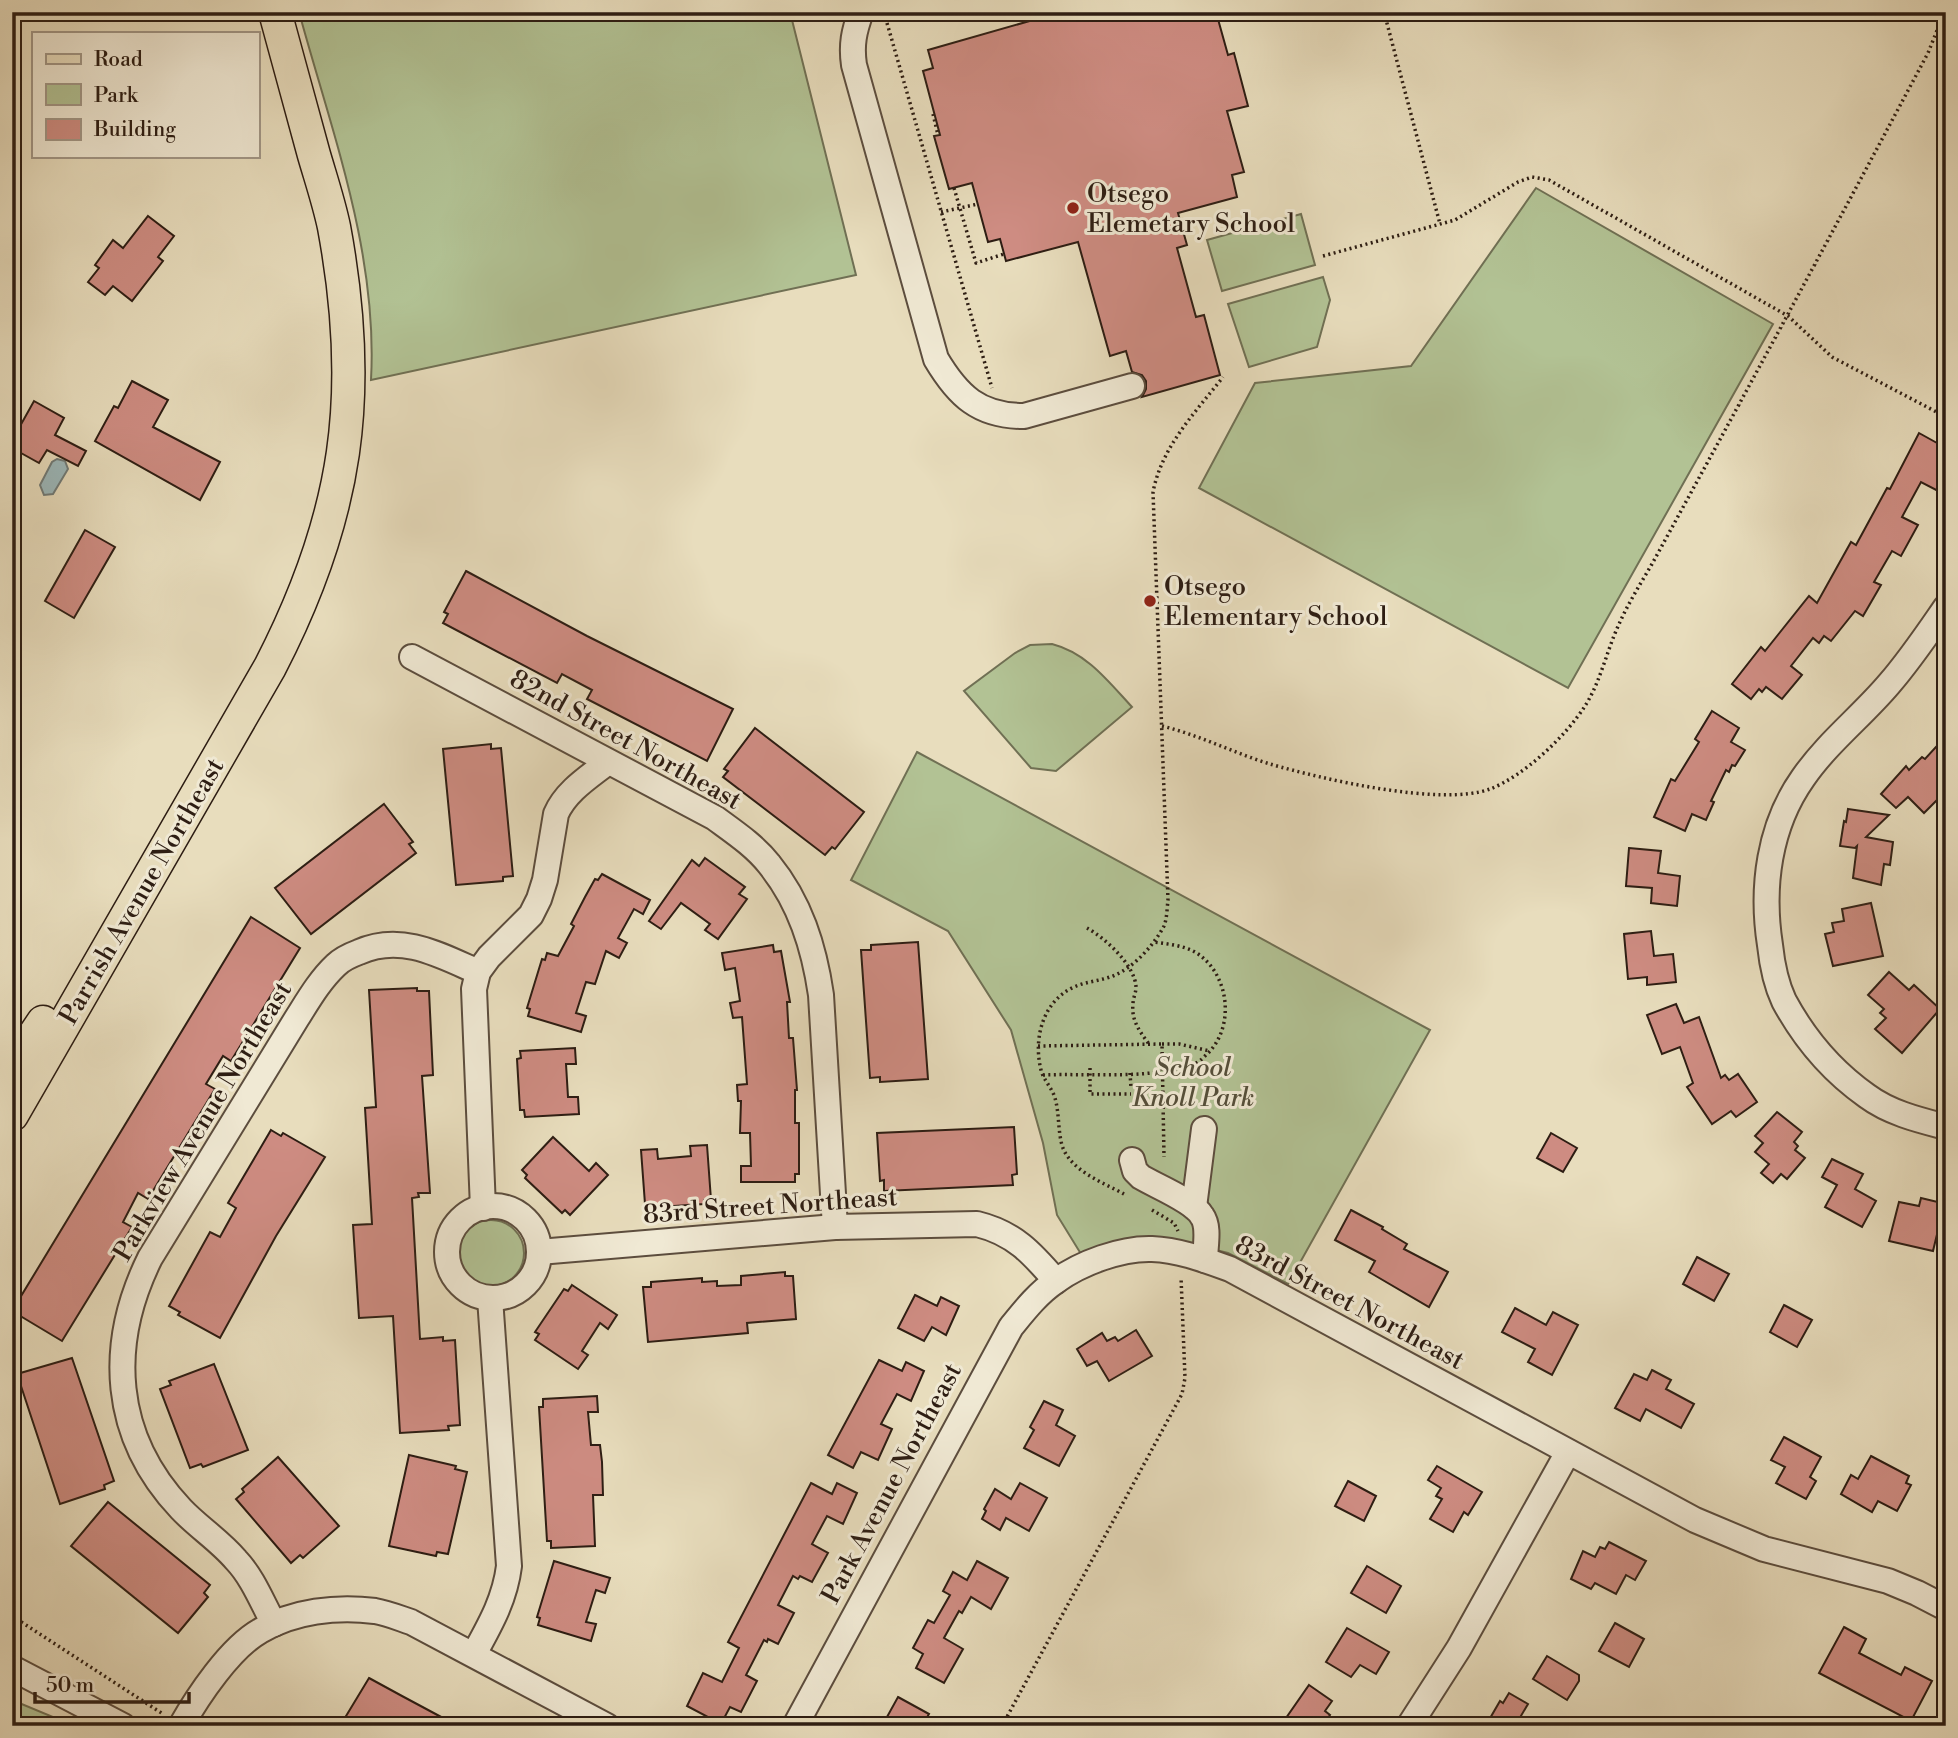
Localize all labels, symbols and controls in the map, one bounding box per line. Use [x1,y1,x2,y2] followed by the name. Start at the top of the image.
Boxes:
[32,32,259,158] legend
[94,47,143,73] text: Road
[94,83,139,109] text: Park
[93,117,176,143] text: Building
[1087,178,1295,240] place label: Otsego Elemetary School
[1065,200,1081,216] marker: Otsego Elemetary School
[1164,571,1388,633] place label: Otsego Elementary School
[1142,593,1158,609] marker: Otsego Elementary School
[504,663,747,817] street label: 82nd Street Northeast
[52,752,231,1031] street label: Parrish Avenue Northeast
[107,976,299,1267] street label: Parkview Avenue Northeast
[1132,1052,1254,1114] park label: School Knoll Park
[642,1181,898,1231] street label: 83rd Street Northeast
[1229,1229,1470,1377] street label: 83rd Street Northeast
[815,1358,969,1609] street label: Park Avenue Northeast
[35,1661,189,1705] scale bar
[46,1673,94,1699] text: 50 m

